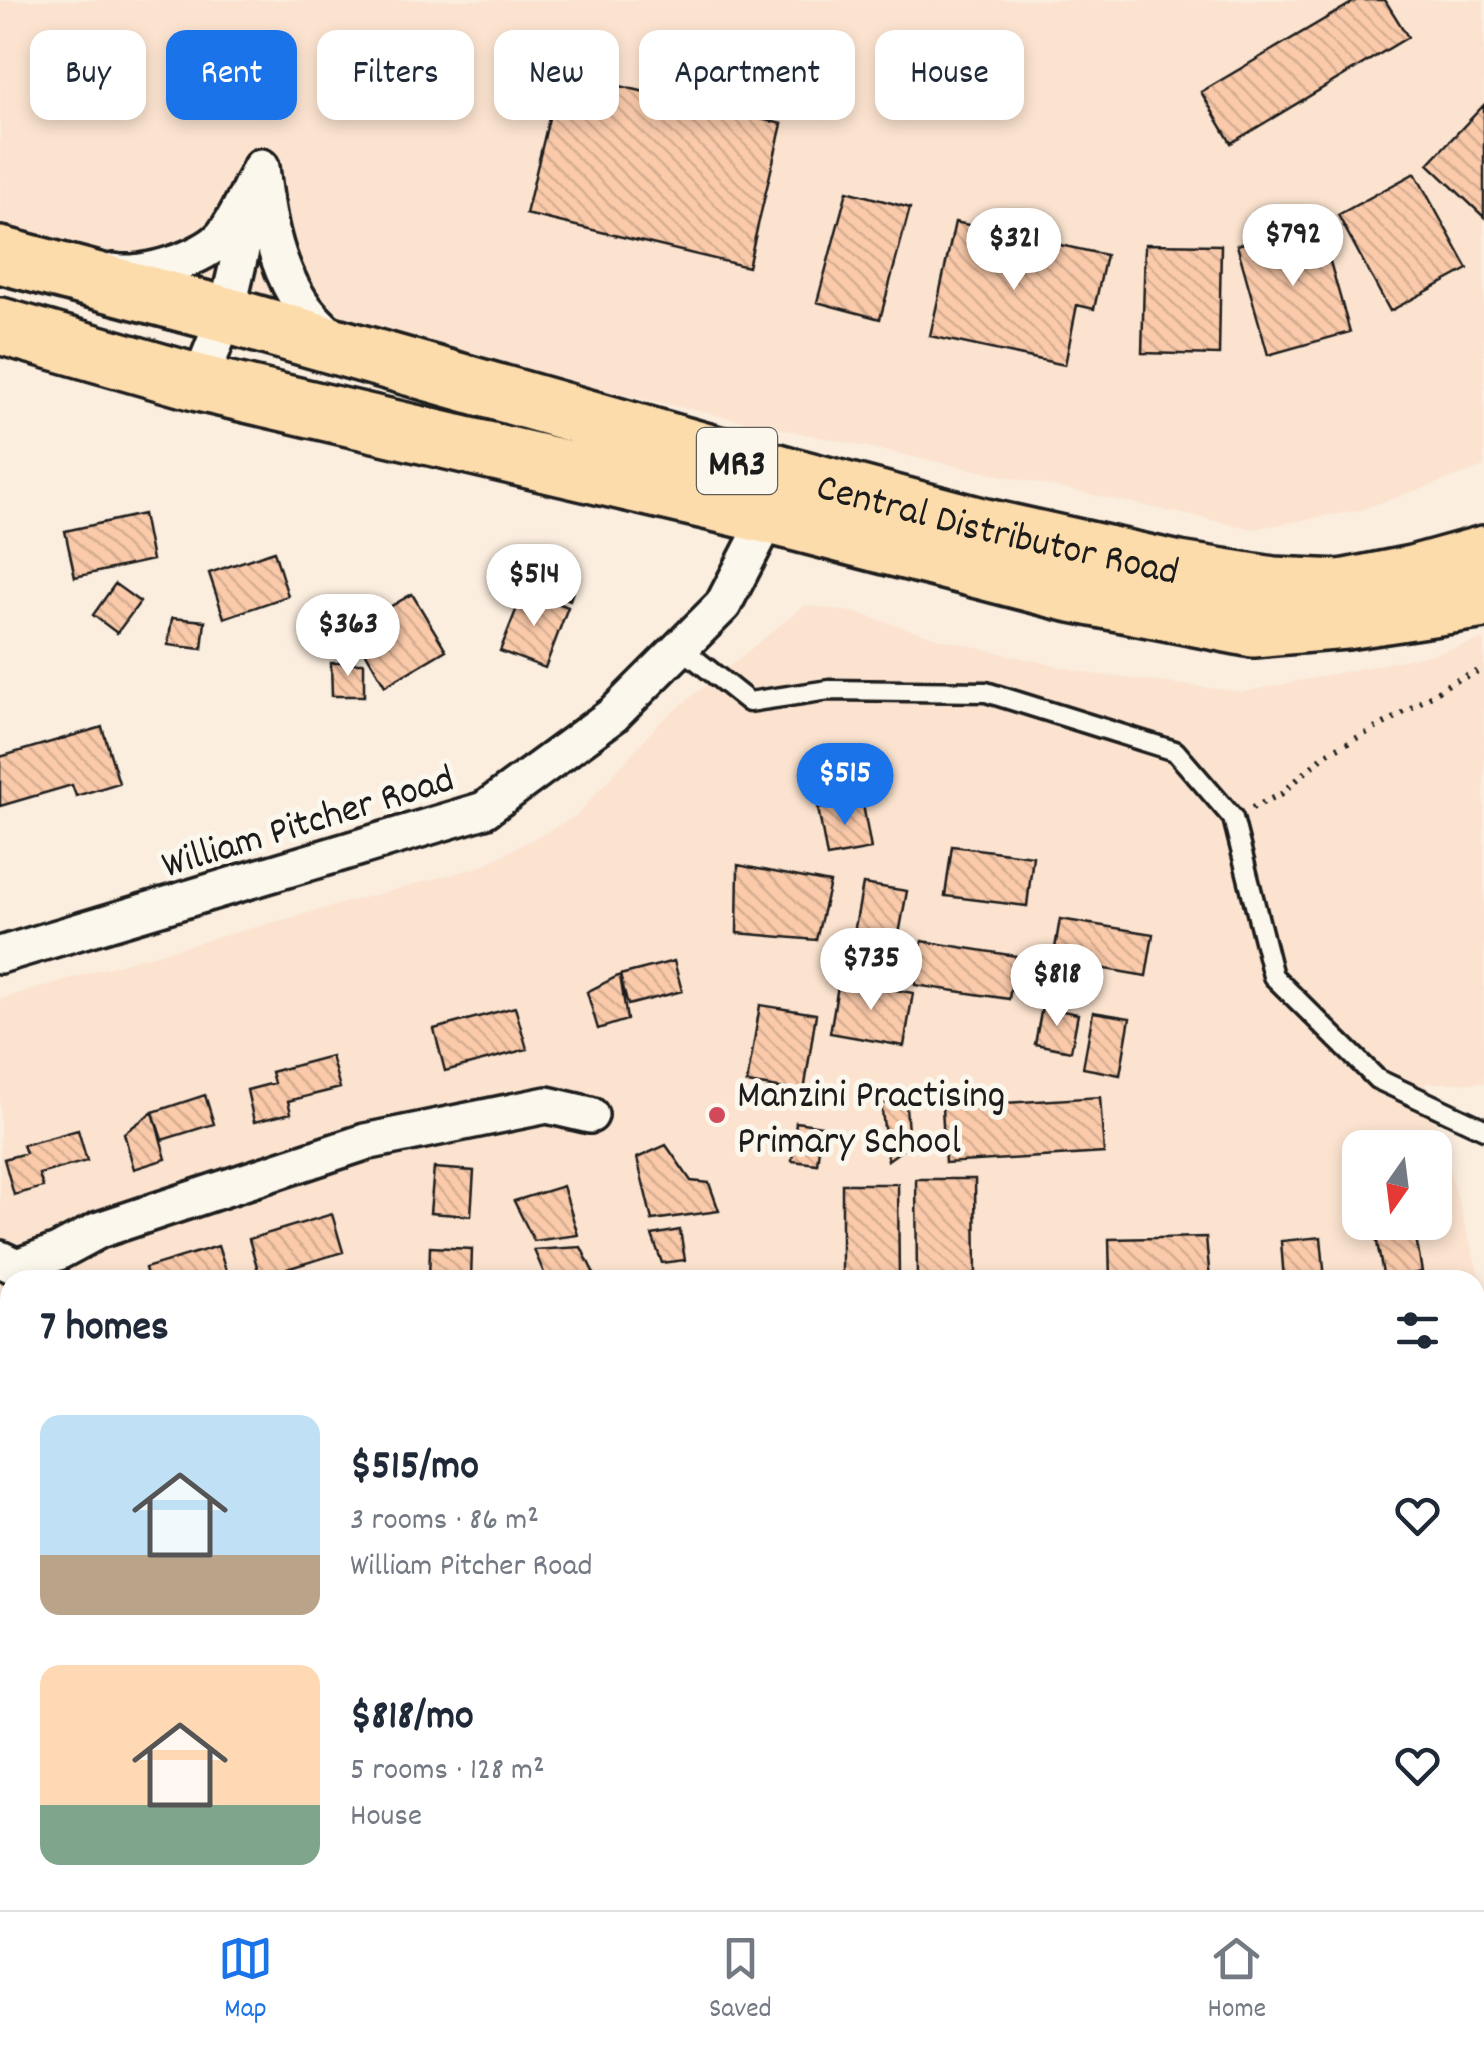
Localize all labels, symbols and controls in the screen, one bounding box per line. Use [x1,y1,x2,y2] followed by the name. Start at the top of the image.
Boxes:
[30,30,146,120] chip: Buy
[166,30,297,120] chip: Rent
[317,30,474,120] chip: Filters
[494,30,619,120] chip: New
[639,30,855,120] chip: Apartment
[875,30,1024,120] chip: House
[1234,204,1352,289] pin: $792
[955,208,1073,293] pin: $321
[1264,213,1322,259] text: $792
[988,217,1040,263] text: $321
[697,428,777,494] road number: MR3
[810,462,1184,604] street label: Central Distributor Road
[475,544,593,629] pin: $514
[508,553,560,599] text: $514
[289,594,407,679] pin: $363
[318,603,378,649] text: $363
[786,743,904,828] pin: $515
[819,752,871,798] text: $515
[156,754,462,897] street label: William Pitcher Road
[812,928,930,1013] pin: $735
[842,937,900,983] text: $735
[998,944,1116,1029] pin: $818
[1033,953,1081,999] text: $818
[737,1070,1005,1173] place label: Manzini Practising Primary School
[706,1104,728,1126] marker: Manzini Practising Primary School
[1342,1130,1452,1240] north arrow
[1342,1130,1452,1240] map controls
[40,1300,169,1360] text: 7 homes
[1390,1303,1445,1358] icon: filters
[350,1439,479,1499] text: $515/mo
[120,1455,240,1575] icon: home
[1390,1488,1445,1543] icon: heart
[350,1499,539,1545] text: 3 rooms · 86 m²
[350,1545,592,1591] text: William Pitcher Road
[350,1689,474,1749] text: $818/mo
[120,1705,240,1825] icon: home
[1390,1738,1445,1793] icon: heart
[350,1749,545,1795] text: 5 rooms · 128 m²
[350,1795,422,1841] text: House
[218,1931,273,2031] tab: Map
[709,1931,772,2031] tab: Saved
[1208,1931,1266,2031] tab: Home

